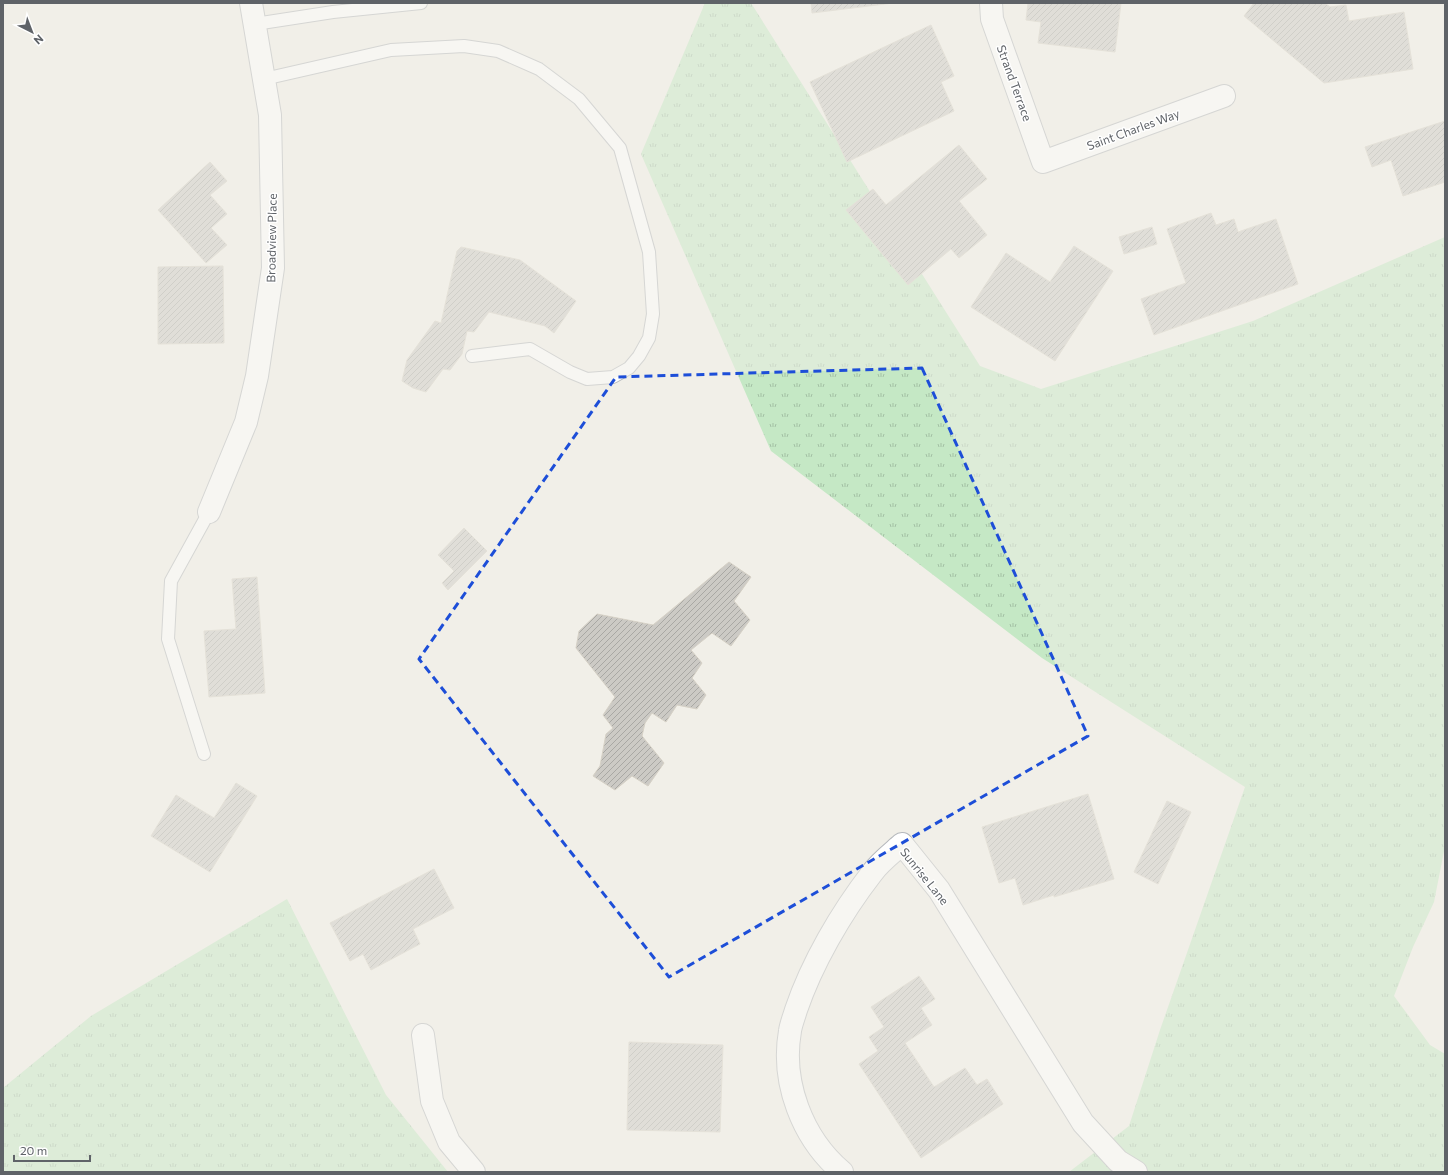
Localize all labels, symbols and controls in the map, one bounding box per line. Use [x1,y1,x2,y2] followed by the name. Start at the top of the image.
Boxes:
[12,12,52,52] north arrow
[32,32,46,47] text: N
[995,43,1035,123] street label: Strand Terrace
[1085,106,1181,152] street label: Saint Charles Way
[263,193,279,283] street label: Broadview Place
[898,845,952,907] street label: Sunrise Lane
[14,1137,90,1163] scale bar
[20,1143,47,1157] text: 20 m

